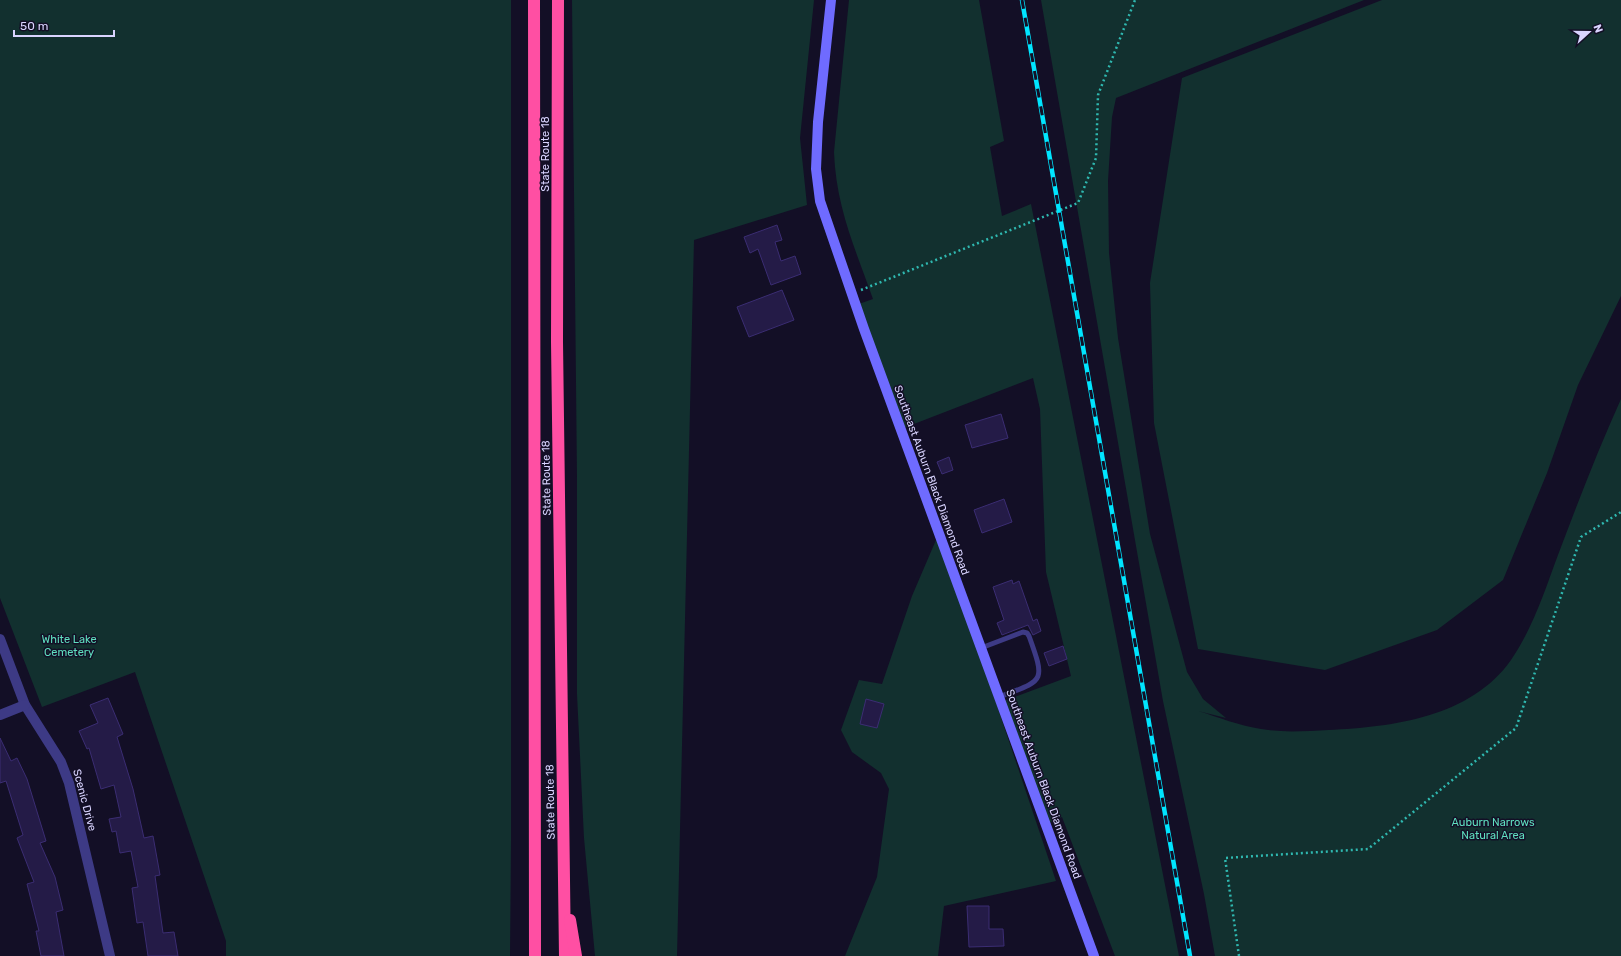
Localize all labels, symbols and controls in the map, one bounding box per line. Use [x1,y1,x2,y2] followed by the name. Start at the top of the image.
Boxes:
[14,12,114,38] scale bar
[1569,12,1609,52] north arrow
[20,19,48,33] text: 50 m
[1590,23,1605,35] text: N
[539,116,552,192] street label: State Route 18
[891,384,972,577] street label: Southeast Auburn Black Diamond Road
[539,440,554,516] street label: State Route 18
[41,633,97,659] park label: White Lake Cemetery
[1003,688,1084,881] street label: Southeast Auburn Black Diamond Road
[543,764,558,840] street label: State Route 18
[70,768,99,833] street label: Scenic Drive
[1451,816,1535,842] park label: Auburn Narrows Natural Area

